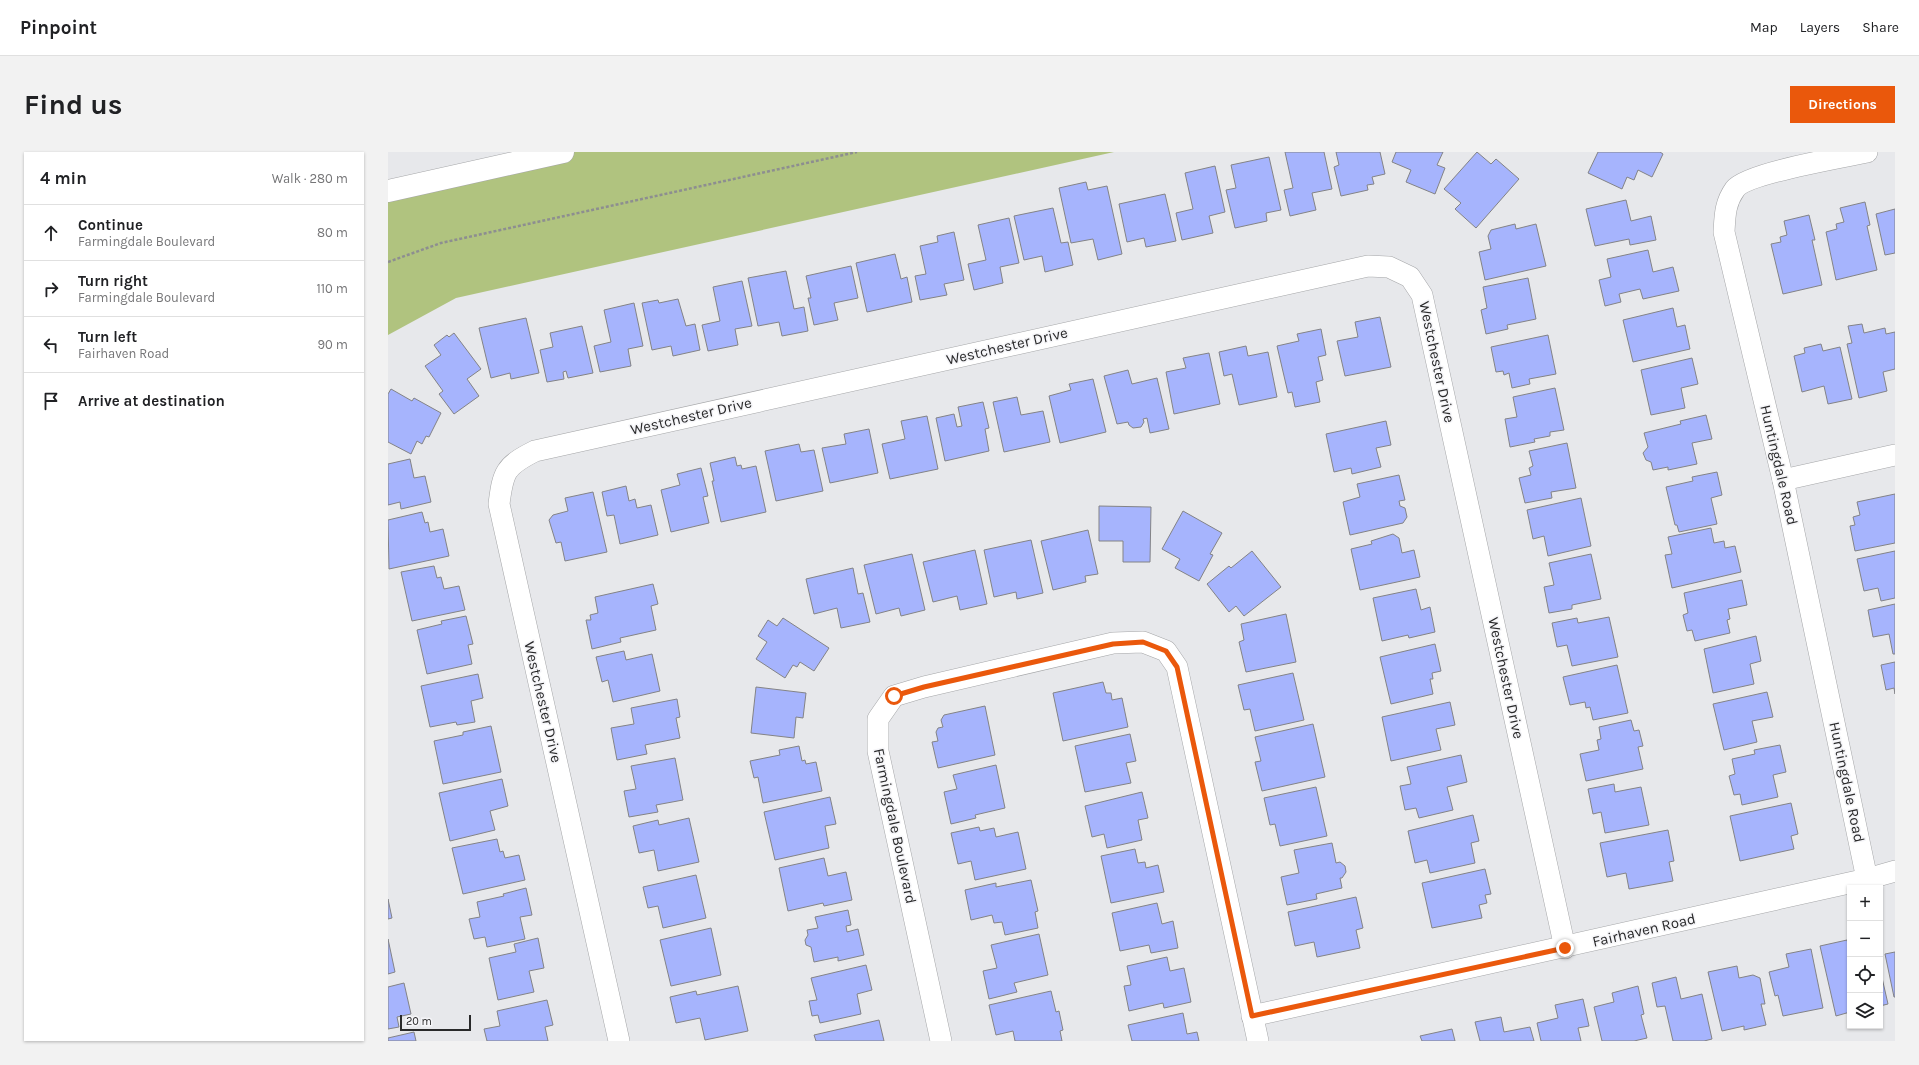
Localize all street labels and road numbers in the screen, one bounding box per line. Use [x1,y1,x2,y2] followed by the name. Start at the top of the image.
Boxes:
[1415,300,1459,424] street label: Westchester Drive
[945,323,1069,369] street label: Westchester Drive
[629,393,753,439] street label: Westchester Drive
[1756,403,1802,527] street label: Huntingdale Road
[1484,616,1528,740] street label: Westchester Drive
[520,640,566,764] street label: Westchester Drive
[1825,720,1869,844] street label: Huntingdale Road
[870,747,920,905] street label: Farmingdale Boulevard
[1591,909,1697,951] street label: Fairhaven Road

